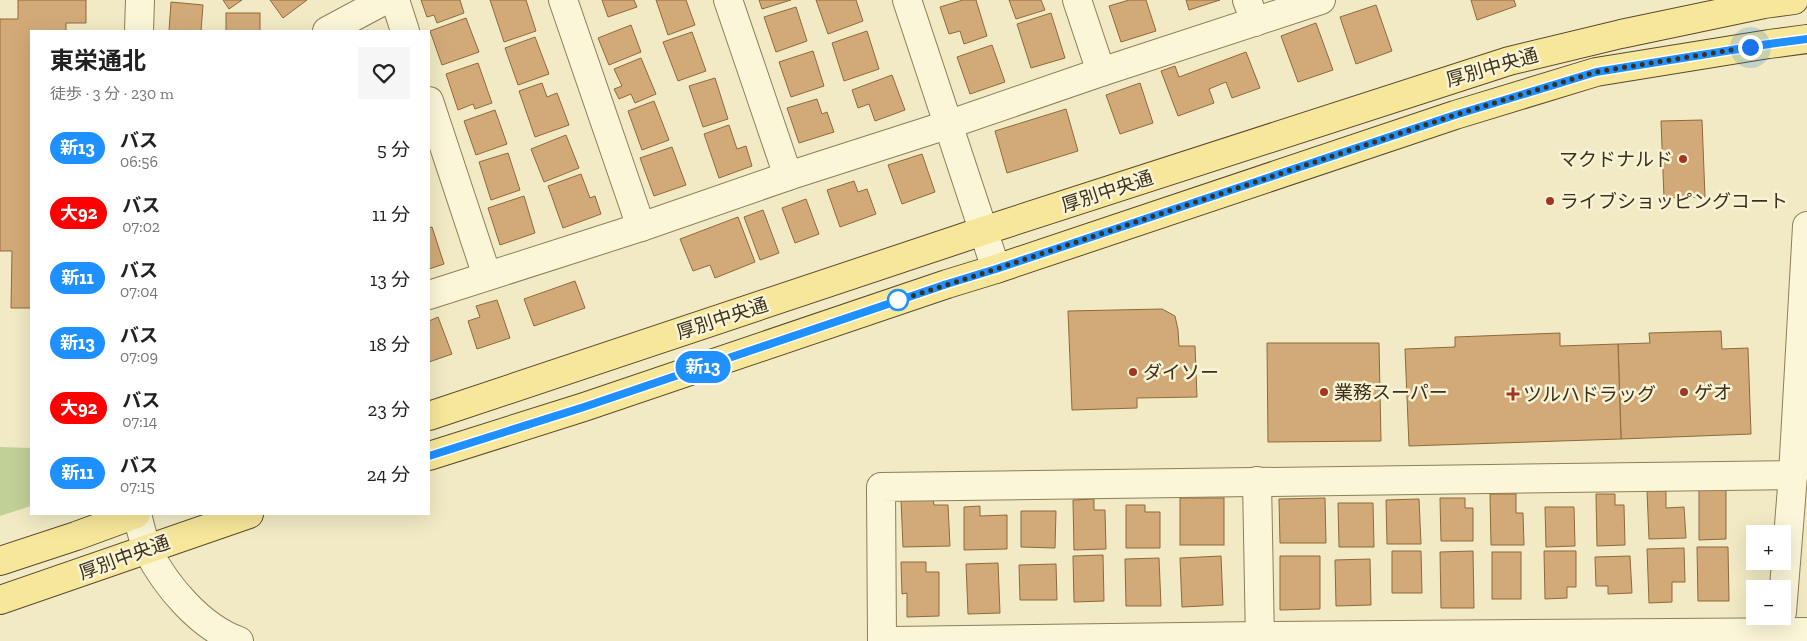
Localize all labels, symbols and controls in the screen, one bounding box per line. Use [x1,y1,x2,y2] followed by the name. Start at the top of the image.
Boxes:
[1738,35,1763,60] your location
[1443,43,1541,92] street label: 厚別中央通
[50,46,146,75] text: 東栄通北
[358,47,410,99] button: heart
[50,84,174,103] text: 徒歩 · 3 分 · 230 m
[120,129,158,152] text: バス
[60,137,95,159] text: 新13
[377,138,410,161] text: 5 分
[1559,148,1673,171] place label: マクドナルド
[120,152,158,171] text: 06:56
[1677,153,1689,165] marker: マクドナルド
[1058,166,1156,217] street label: 厚別中央通
[1560,190,1788,213] place label: ライブショッピングコート
[122,194,160,217] text: バス
[1544,195,1556,207] marker: ライブショッピングコート
[60,202,97,224] text: 大92
[372,203,410,226] text: 11 分
[122,217,160,236] text: 07:02
[120,259,158,282] text: バス
[61,267,94,289] text: 新11
[370,268,410,291] text: 13 分
[120,282,158,301] text: 07:04
[887,289,909,311] unlabelled marker
[673,293,771,344] street label: 厚別中央通
[120,324,158,347] text: バス
[60,332,95,354] text: 新13
[369,333,410,356] text: 18 分
[120,347,158,366] text: 07:09
[674,351,732,383] line badge: 新13
[686,356,720,378] text: 新13
[1143,361,1219,384] place label: ダイソー
[1127,366,1139,378] marker: ダイソー
[1334,381,1448,404] place label: 業務スーパー
[1694,381,1732,404] place label: ゲオ
[1523,383,1656,406] place label: ツルハドラッグ
[1318,386,1330,398] marker: 業務スーパー
[1678,386,1690,398] marker: ゲオ
[1507,388,1519,400] marker: ツルハドラッグ
[122,389,160,412] text: バス
[60,397,97,419] text: 大92
[368,398,410,421] text: 23 分
[122,412,157,431] text: 07:14
[120,454,158,477] text: バス
[61,462,94,484] text: 新11
[367,463,410,486] text: 24 分
[120,477,155,496] text: 07:15
[1746,525,1791,625] map controls
[1746,525,1791,570] button: +
[76,530,173,585] street label: 厚別中央通
[1746,580,1791,625] button: −

